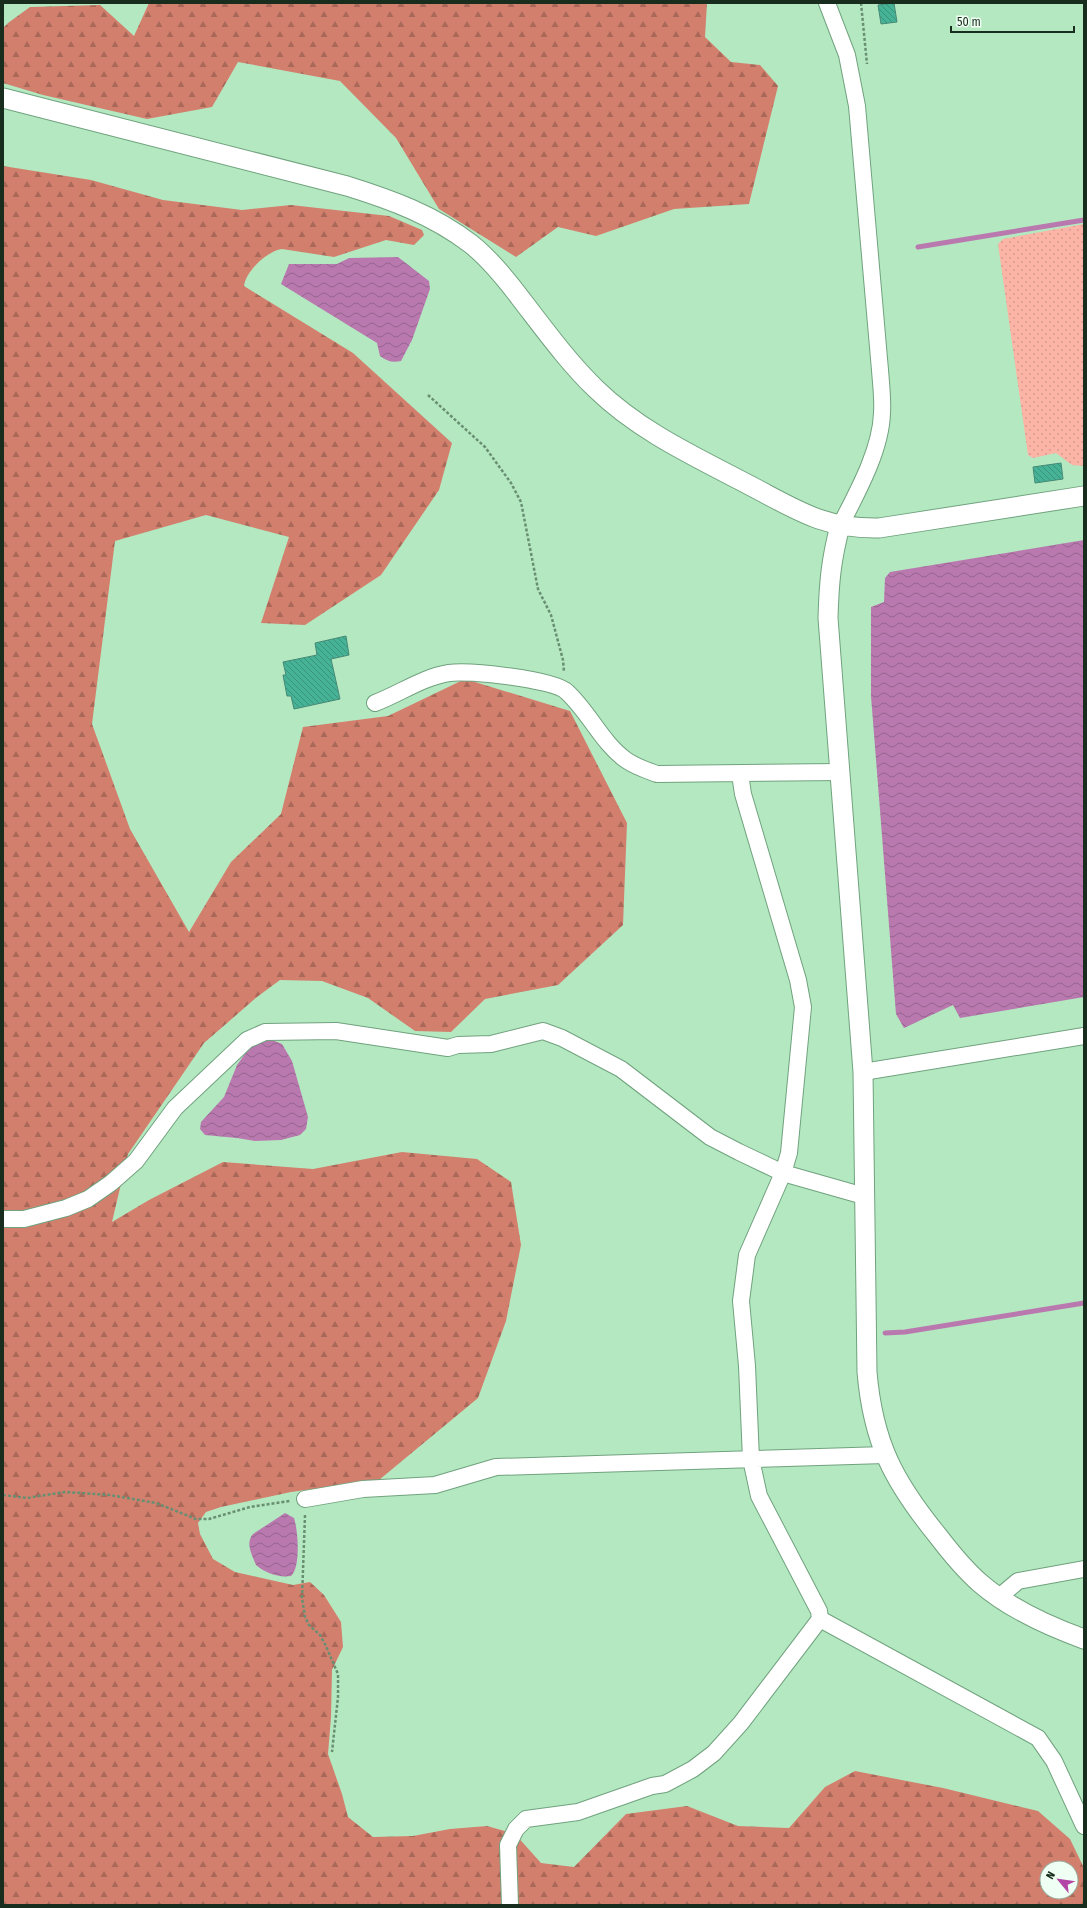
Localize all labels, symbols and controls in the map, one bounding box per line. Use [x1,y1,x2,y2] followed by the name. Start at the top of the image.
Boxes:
[951,8,1074,34] scale bar
[957,15,981,29] text: 50 m
[1039,1860,1079,1900] north arrow
[1043,1869,1058,1881] text: N

